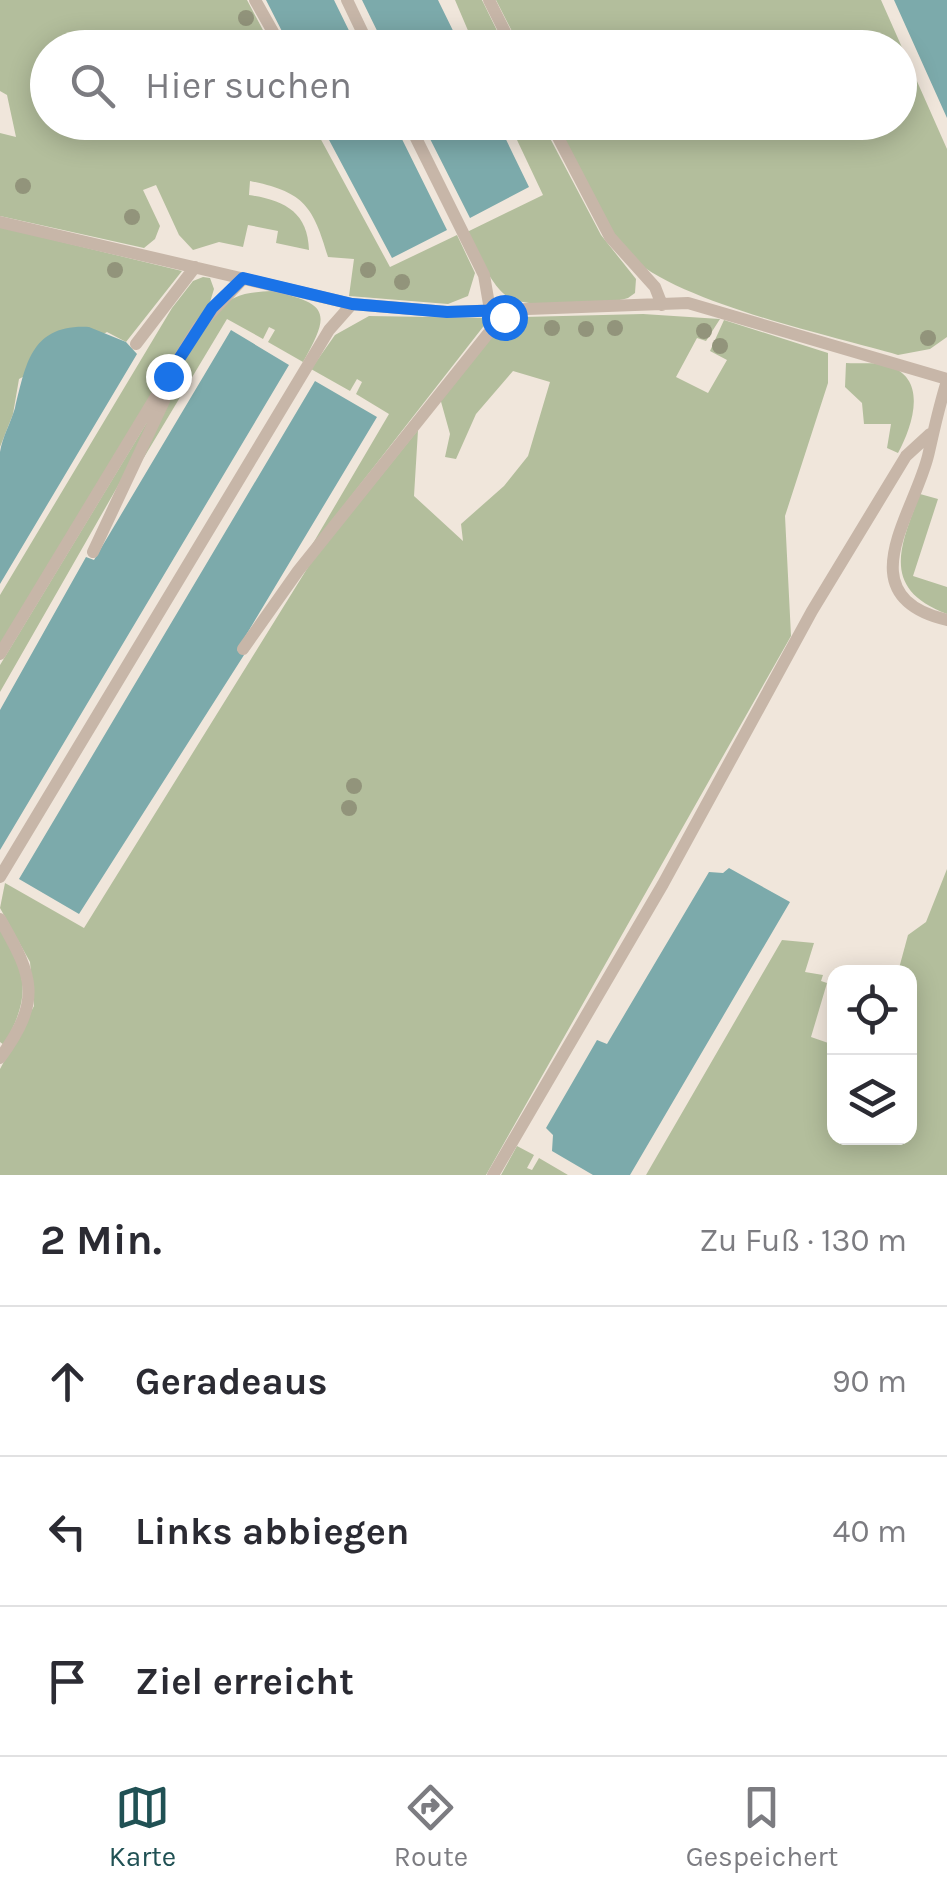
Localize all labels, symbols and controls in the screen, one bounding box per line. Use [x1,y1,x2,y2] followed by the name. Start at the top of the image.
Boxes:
[30,30,917,140] search box
[65,58,120,113] icon: search
[145,63,352,108] text: Hier suchen
[482,295,528,341] route start
[146,354,192,400] route end
[827,965,917,1145] map controls
[827,965,917,1055] button: locate
[827,1055,917,1145] button: layers
[40,1215,162,1265] text: 2 Min.
[699,1222,907,1259] text: Zu Fuß · 130 m
[40,1354,95,1409] icon: ahead
[135,1359,328,1404] text: Geradeaus
[832,1363,907,1400] text: 90 m
[40,1504,95,1559] icon: left
[135,1509,409,1554] text: Links abbiegen
[833,1513,907,1550] text: 40 m
[40,1654,95,1709] icon: arrive
[135,1659,354,1704] text: Ziel erreicht
[109,1780,176,1873] tab: Karte
[394,1780,468,1873] tab: Route
[686,1780,838,1873] tab: Gespeichert

